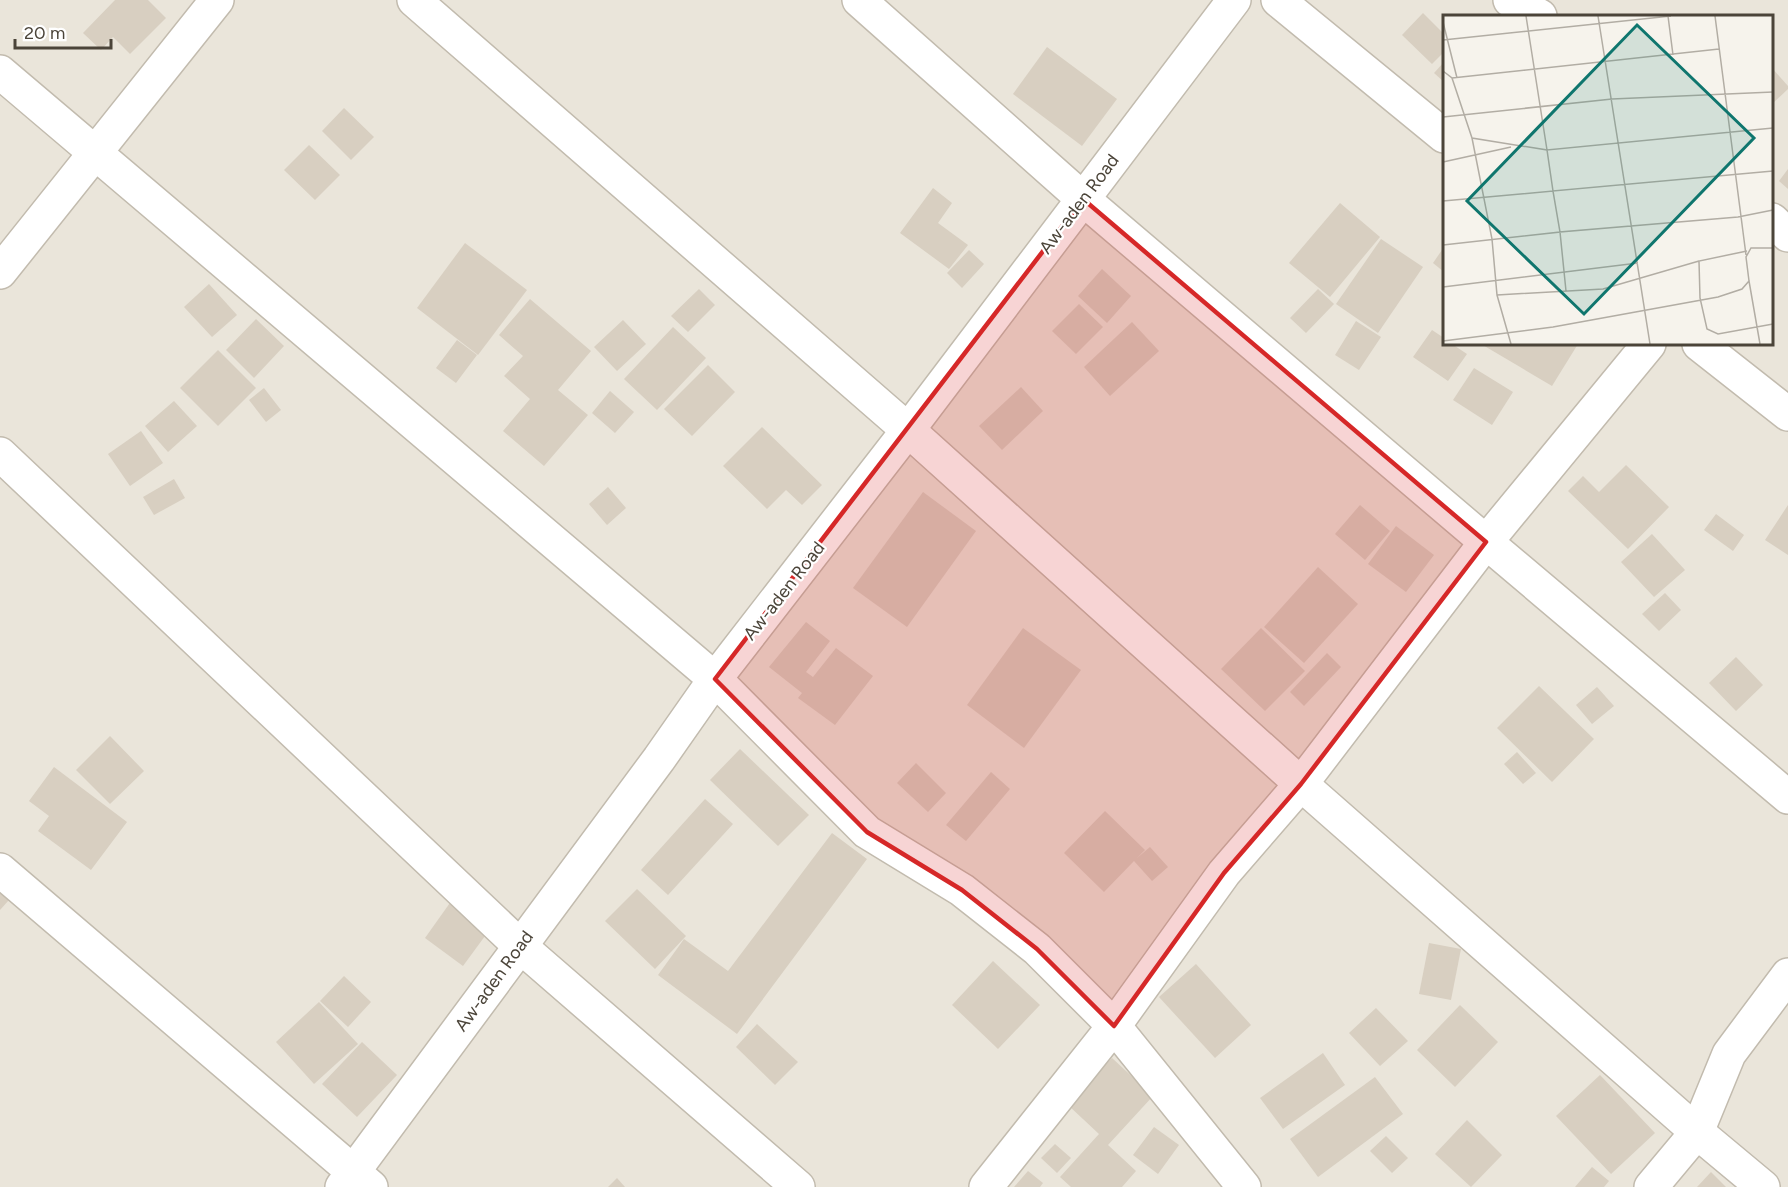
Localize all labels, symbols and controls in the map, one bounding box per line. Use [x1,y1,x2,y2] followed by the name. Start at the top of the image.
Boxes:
[15,12,111,50] scale bar
[1443,15,1773,345] inset map
[24,22,65,44] text: 20 m
[1034,150,1124,258] street label: Aw-aden Road
[739,537,829,645] street label: Aw-aden Road
[450,926,538,1036] street label: Aw-aden Road

